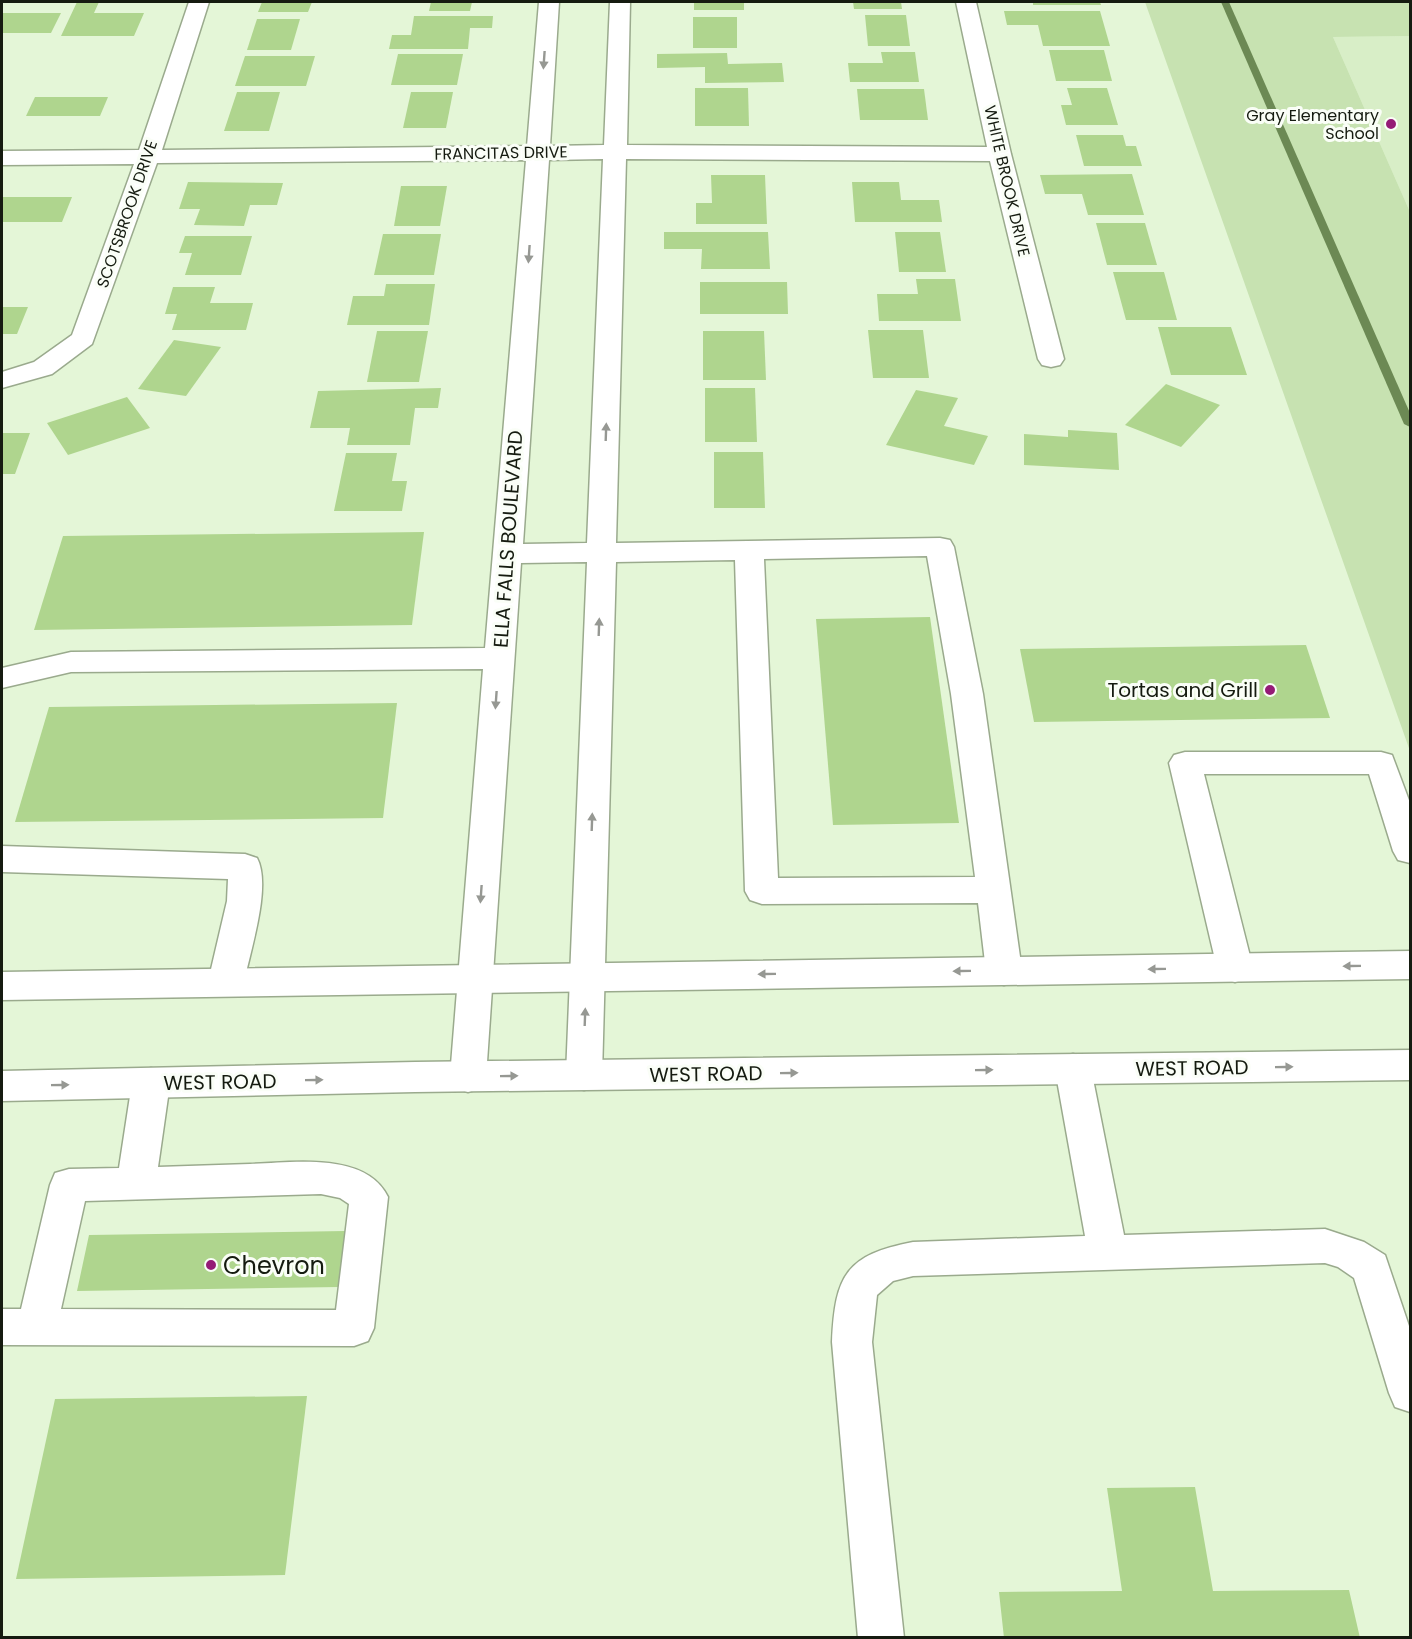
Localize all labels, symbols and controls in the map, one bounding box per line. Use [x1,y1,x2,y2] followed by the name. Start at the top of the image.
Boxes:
[539,50,549,69] one-way arrow
[978,103,1036,259] street label: WHITE BROOK DRIVE
[1246,104,1379,145] place label: Gray Elementary School
[1384,117,1398,131] marker: Gray Elementary School
[91,137,163,291] street label: SCOTSBROOK DRIVE
[434,140,568,166] street label: FRANCITAS DRIVE
[525,245,534,264] one-way arrow
[601,423,610,442] one-way arrow
[486,429,530,649] street label: ELLA FALLS BOULEVARD
[594,618,603,637] one-way arrow
[1107,676,1258,704] place label: Tortas and Grill
[1263,683,1277,697] marker: Tortas and Grill
[491,691,501,710] one-way arrow
[588,813,597,832] one-way arrow
[476,885,486,904] one-way arrow
[1343,961,1362,971] one-way arrow
[1148,964,1167,974] one-way arrow
[953,967,972,976] one-way arrow
[758,969,777,979] one-way arrow
[581,1007,590,1026] one-way arrow
[1135,1053,1249,1083] street label: WEST ROAD
[649,1059,763,1089] street label: WEST ROAD
[1275,1062,1294,1072] one-way arrow
[975,1065,994,1075] one-way arrow
[163,1067,277,1097] street label: WEST ROAD
[780,1068,799,1078] one-way arrow
[500,1071,519,1081] one-way arrow
[305,1075,324,1084] one-way arrow
[50,1080,69,1090] one-way arrow
[223,1249,325,1282] place label: Chevron
[204,1258,218,1272] marker: Chevron

